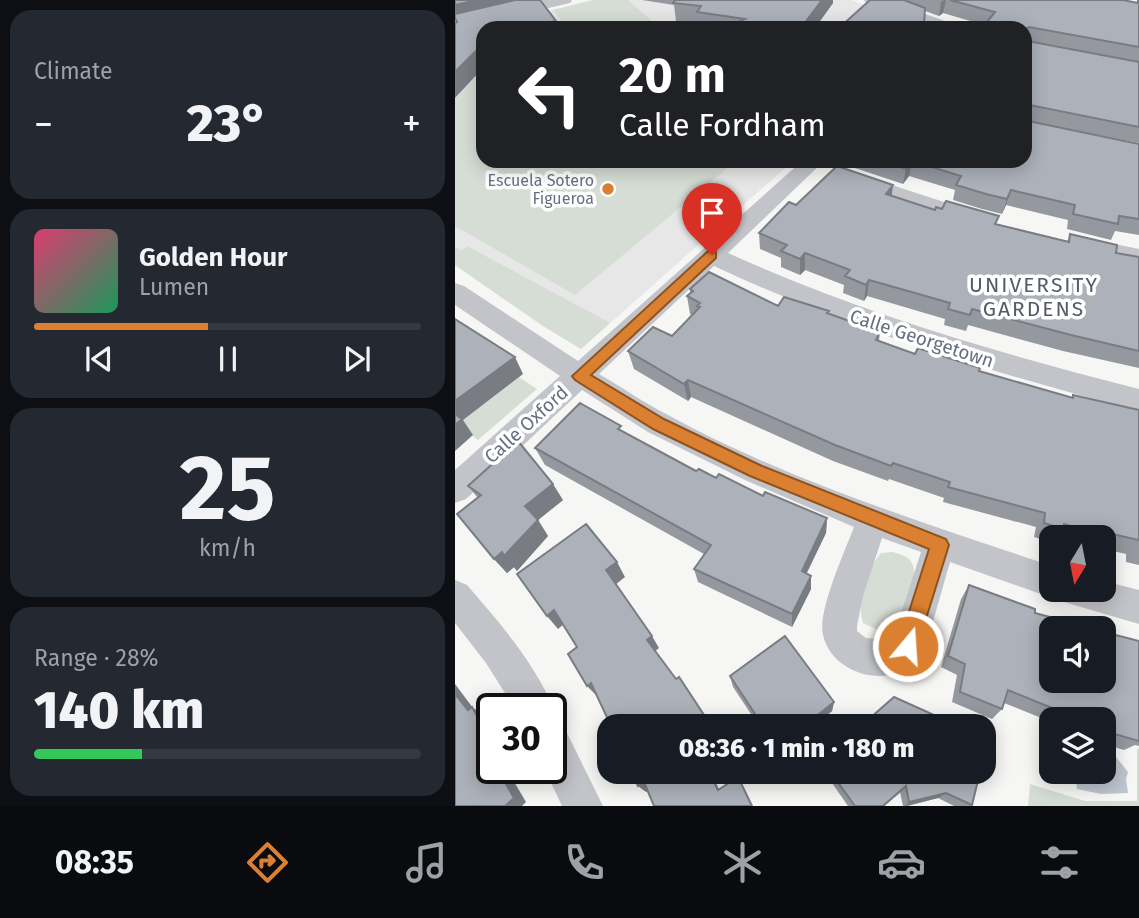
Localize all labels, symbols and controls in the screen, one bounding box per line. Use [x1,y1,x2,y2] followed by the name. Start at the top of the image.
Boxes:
[619,46,726,105] text: 20 m
[504,49,595,140] icon: left
[34,57,113,85] text: Climate
[187,92,268,155] text: 23°
[34,101,53,147] text: −
[402,101,421,147] text: +
[619,106,826,144] text: Calle Fordham
[488,171,594,208] place label: Escuela Sotero Figueroa
[600,181,616,197] marker: Escuela Sotero Figueroa
[682,183,742,255] pin
[693,194,731,232] icon: arrive
[139,242,287,273] text: Golden Hour
[969,272,1099,322] district label: UNIVERSITY GARDENS
[139,273,209,301] text: Lumen
[847,304,997,373] street label: Calle Georgetown
[80,340,118,378] icon: previous
[209,340,247,378] icon: pause
[338,340,376,378] icon: next
[480,381,573,468] street label: Calle Oxford
[180,434,275,543] text: 25
[1039,525,1117,602] north arrow
[1039,525,1116,784] map controls
[199,534,256,562] text: km/h
[871,609,945,683] position arrow
[1039,616,1116,693] button: sound
[34,644,159,672] text: Range · 28%
[34,679,204,742] text: 140 km
[476,693,567,784] speed limit sign: 30
[1039,707,1116,784] button: layers
[679,733,914,764] text: 08:36 · 1 min · 180 m
[243,838,292,887] icon: directions
[402,838,451,887] icon: music
[560,838,609,887] icon: phone
[718,838,767,887] icon: climate
[877,838,926,887] icon: car
[1035,838,1084,887] icon: filters
[55,843,134,881] text: 08:35

